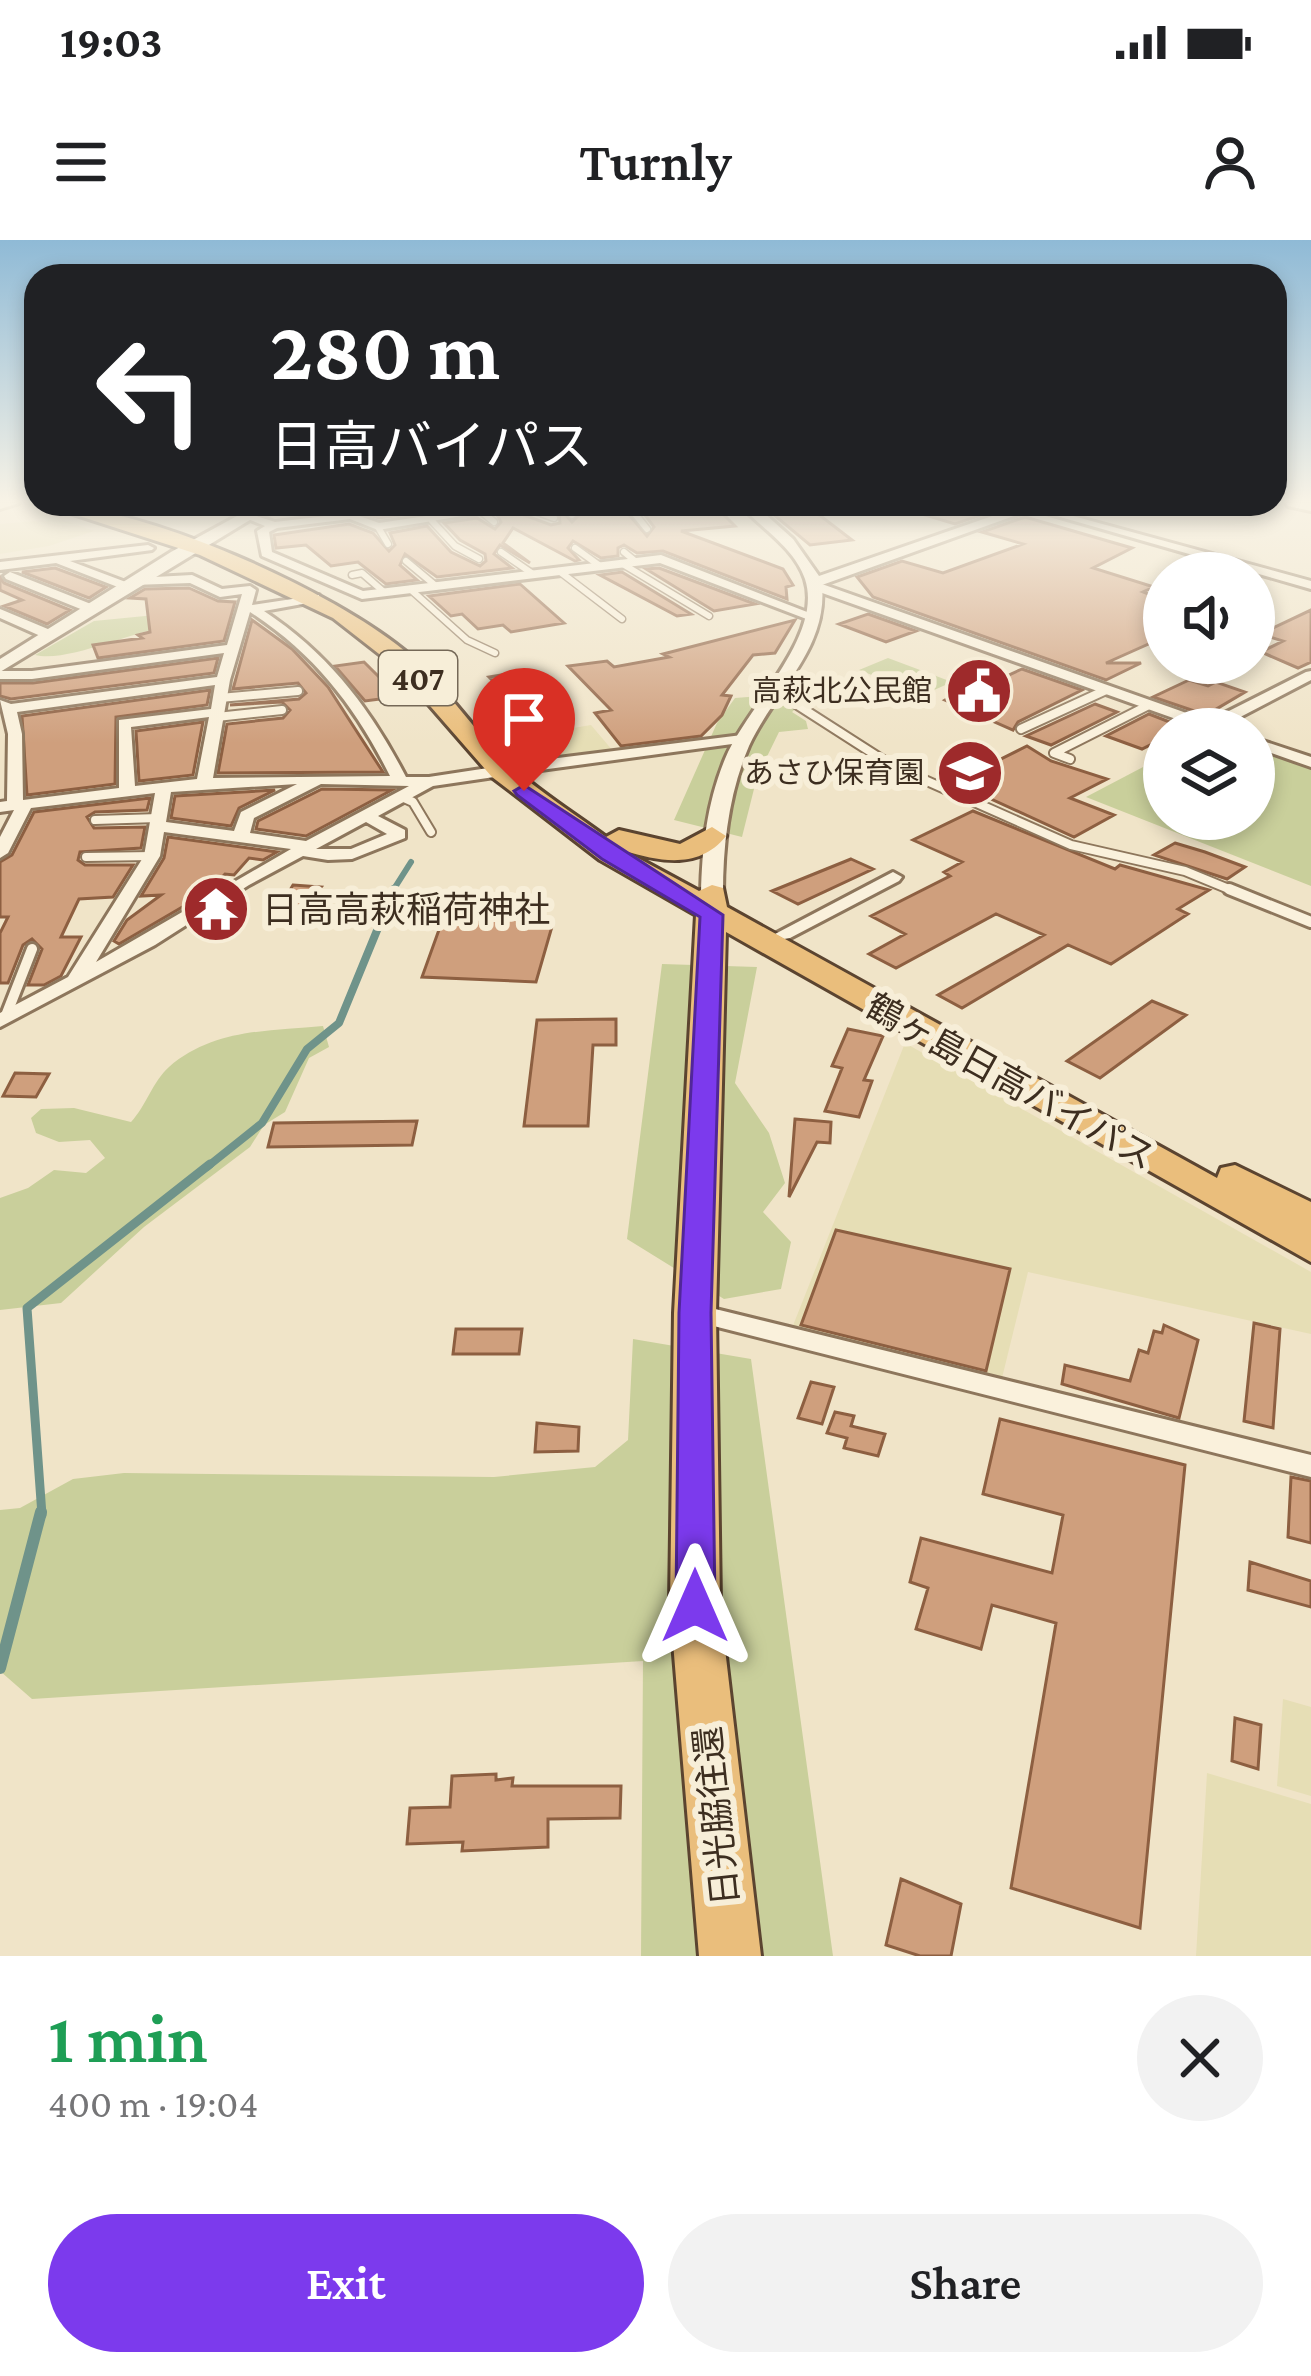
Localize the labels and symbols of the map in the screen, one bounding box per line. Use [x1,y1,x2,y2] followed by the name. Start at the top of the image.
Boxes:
[379,651,457,705] road number: 407
[944,656,1014,726] public building icon: 高萩北公民館
[473,668,575,791] pin
[752,674,932,707] place label: 高萩北公民館
[935,738,1005,808] school or university icon: あさひ保育園
[744,756,924,789] place label: あさひ保育園
[181,874,251,944] temple icon: 日高高萩稲荷神社
[262,890,550,930] place label: 日高高萩稲荷神社
[859,986,1162,1178] street label: 鶴ヶ島日高バイパス
[632,1543,758,1669] position arrow
[688,1724,746,1908] street label: 日光脇往還

